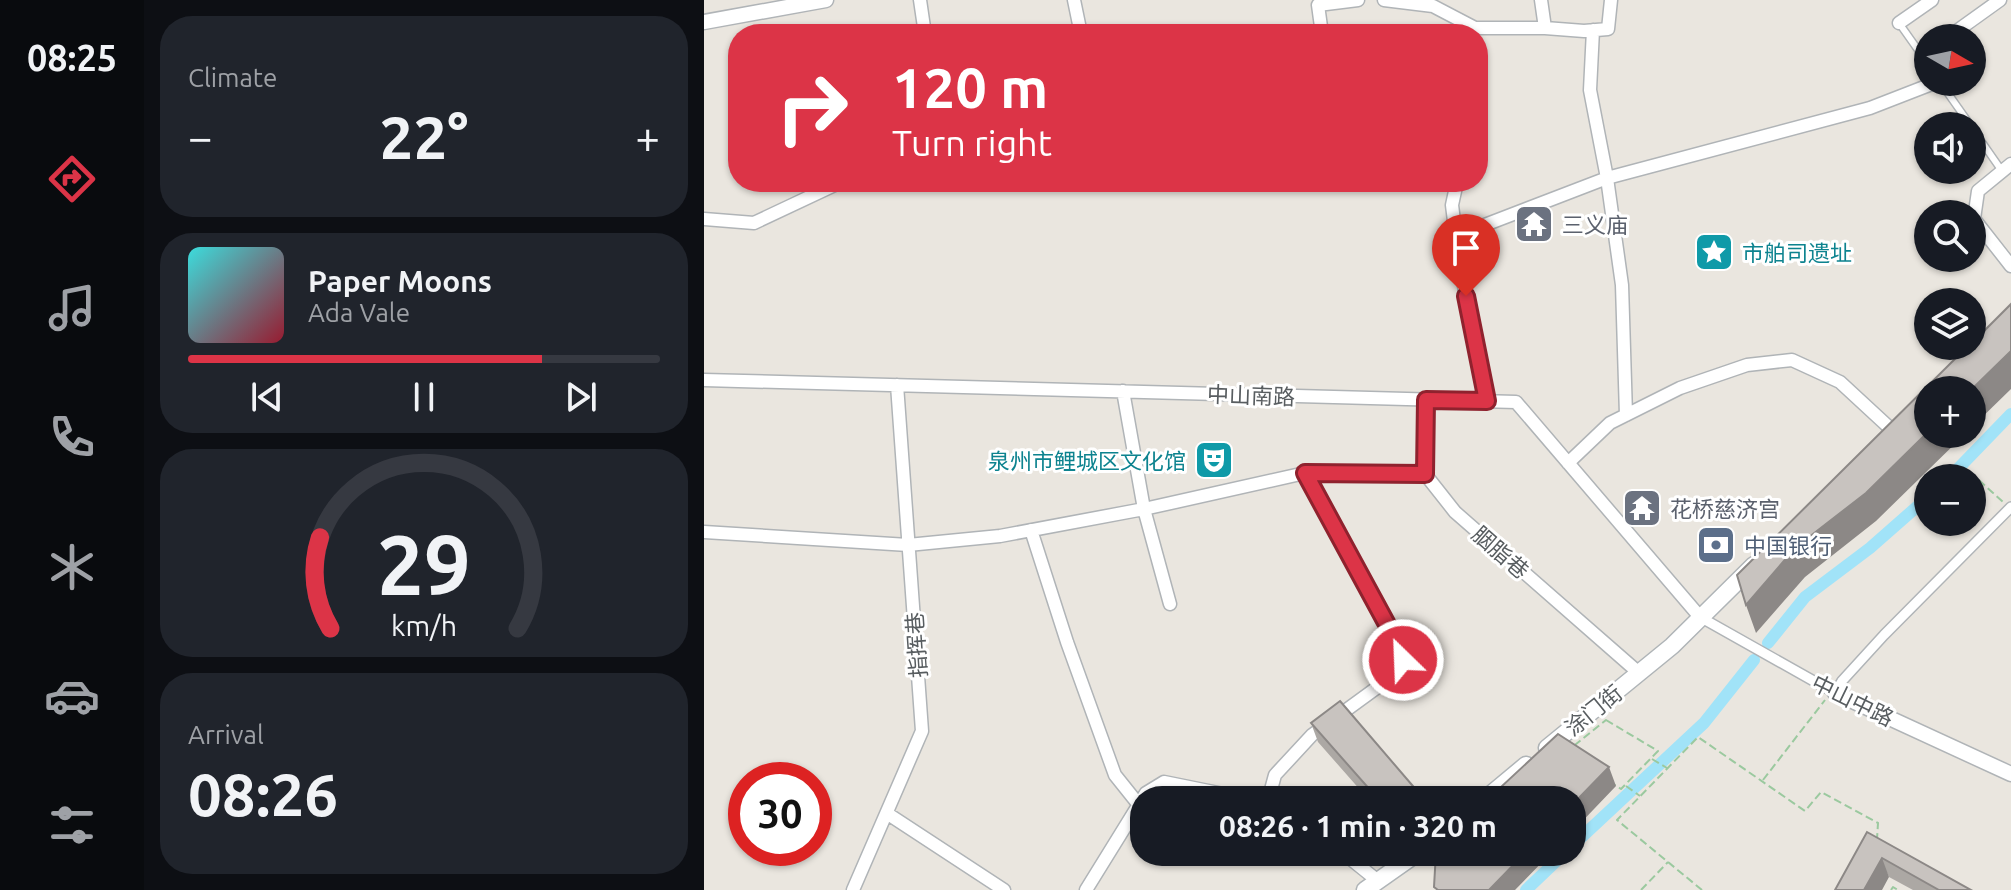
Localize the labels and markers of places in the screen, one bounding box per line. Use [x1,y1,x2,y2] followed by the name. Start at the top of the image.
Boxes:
[1513,203,1555,245] temple icon: 三义庙
[1562,212,1628,237] place label: 三义庙
[1432,214,1500,296] pin
[1693,231,1735,273] place icon: 市舶司遗址
[1742,240,1852,265] place label: 市舶司遗址
[1193,439,1235,481] theatre icon: 泉州市鲤城区文化馆
[988,448,1186,473] place label: 泉州市鲤城区文化馆
[1621,487,1663,529] temple icon: 花桥慈济宫
[1670,496,1780,521] place label: 花桥慈济宫
[1695,524,1737,566] bank icon: 中国银行
[1744,533,1832,558] place label: 中国银行

